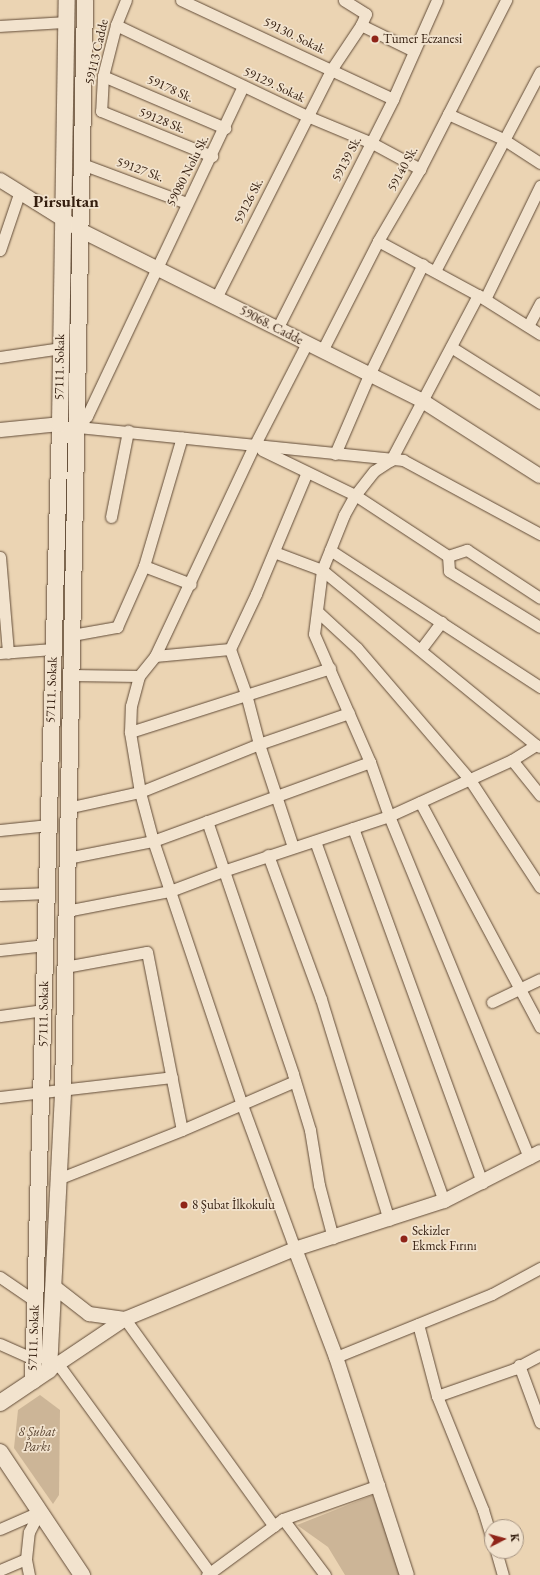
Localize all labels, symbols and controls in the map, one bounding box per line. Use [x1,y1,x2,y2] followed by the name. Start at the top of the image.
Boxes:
[261,14,327,58] street label: 59130. Sokak
[82,18,112,86] street label: 59113 Cadde
[383,31,462,47] place label: Tumer Eczanesi
[370,34,380,44] marker: Tumer Eczanesi
[241,64,307,106] street label: 59129. Sokak
[144,72,196,106] street label: 59178 Sk.
[136,105,188,137] street label: 59128 Sk.
[163,133,213,209] street label: 59080 Nolu Sk.
[329,134,365,184] street label: 59139 Sk.
[384,144,422,194] street label: 59140 Sk.
[114,154,166,186] street label: 59127 Sk.
[231,176,267,226] street label: 59126 Sk.
[33,192,99,212] district label: Pirsultan
[237,303,305,349] street label: 59068. Cadde
[52,334,68,400] street label: 57111. Sokak
[43,657,61,723] street label: 57111. Sokak
[36,981,52,1047] street label: 57111. Sokak
[192,1197,275,1213] place label: 8 Şubat İlkokulu
[179,1200,189,1210] marker: 8 Şubat İlkokulu
[412,1224,477,1255] place label: Sekizler Ekmek Fırını
[399,1234,409,1244] marker: Sekizler Ekmek Fırını
[25,1305,43,1371] street label: 57111. Sokak
[18,1425,56,1456] park label: 8 Şubat Parkı
[484,1519,524,1559] north arrow
[508,1533,522,1543] text: K

